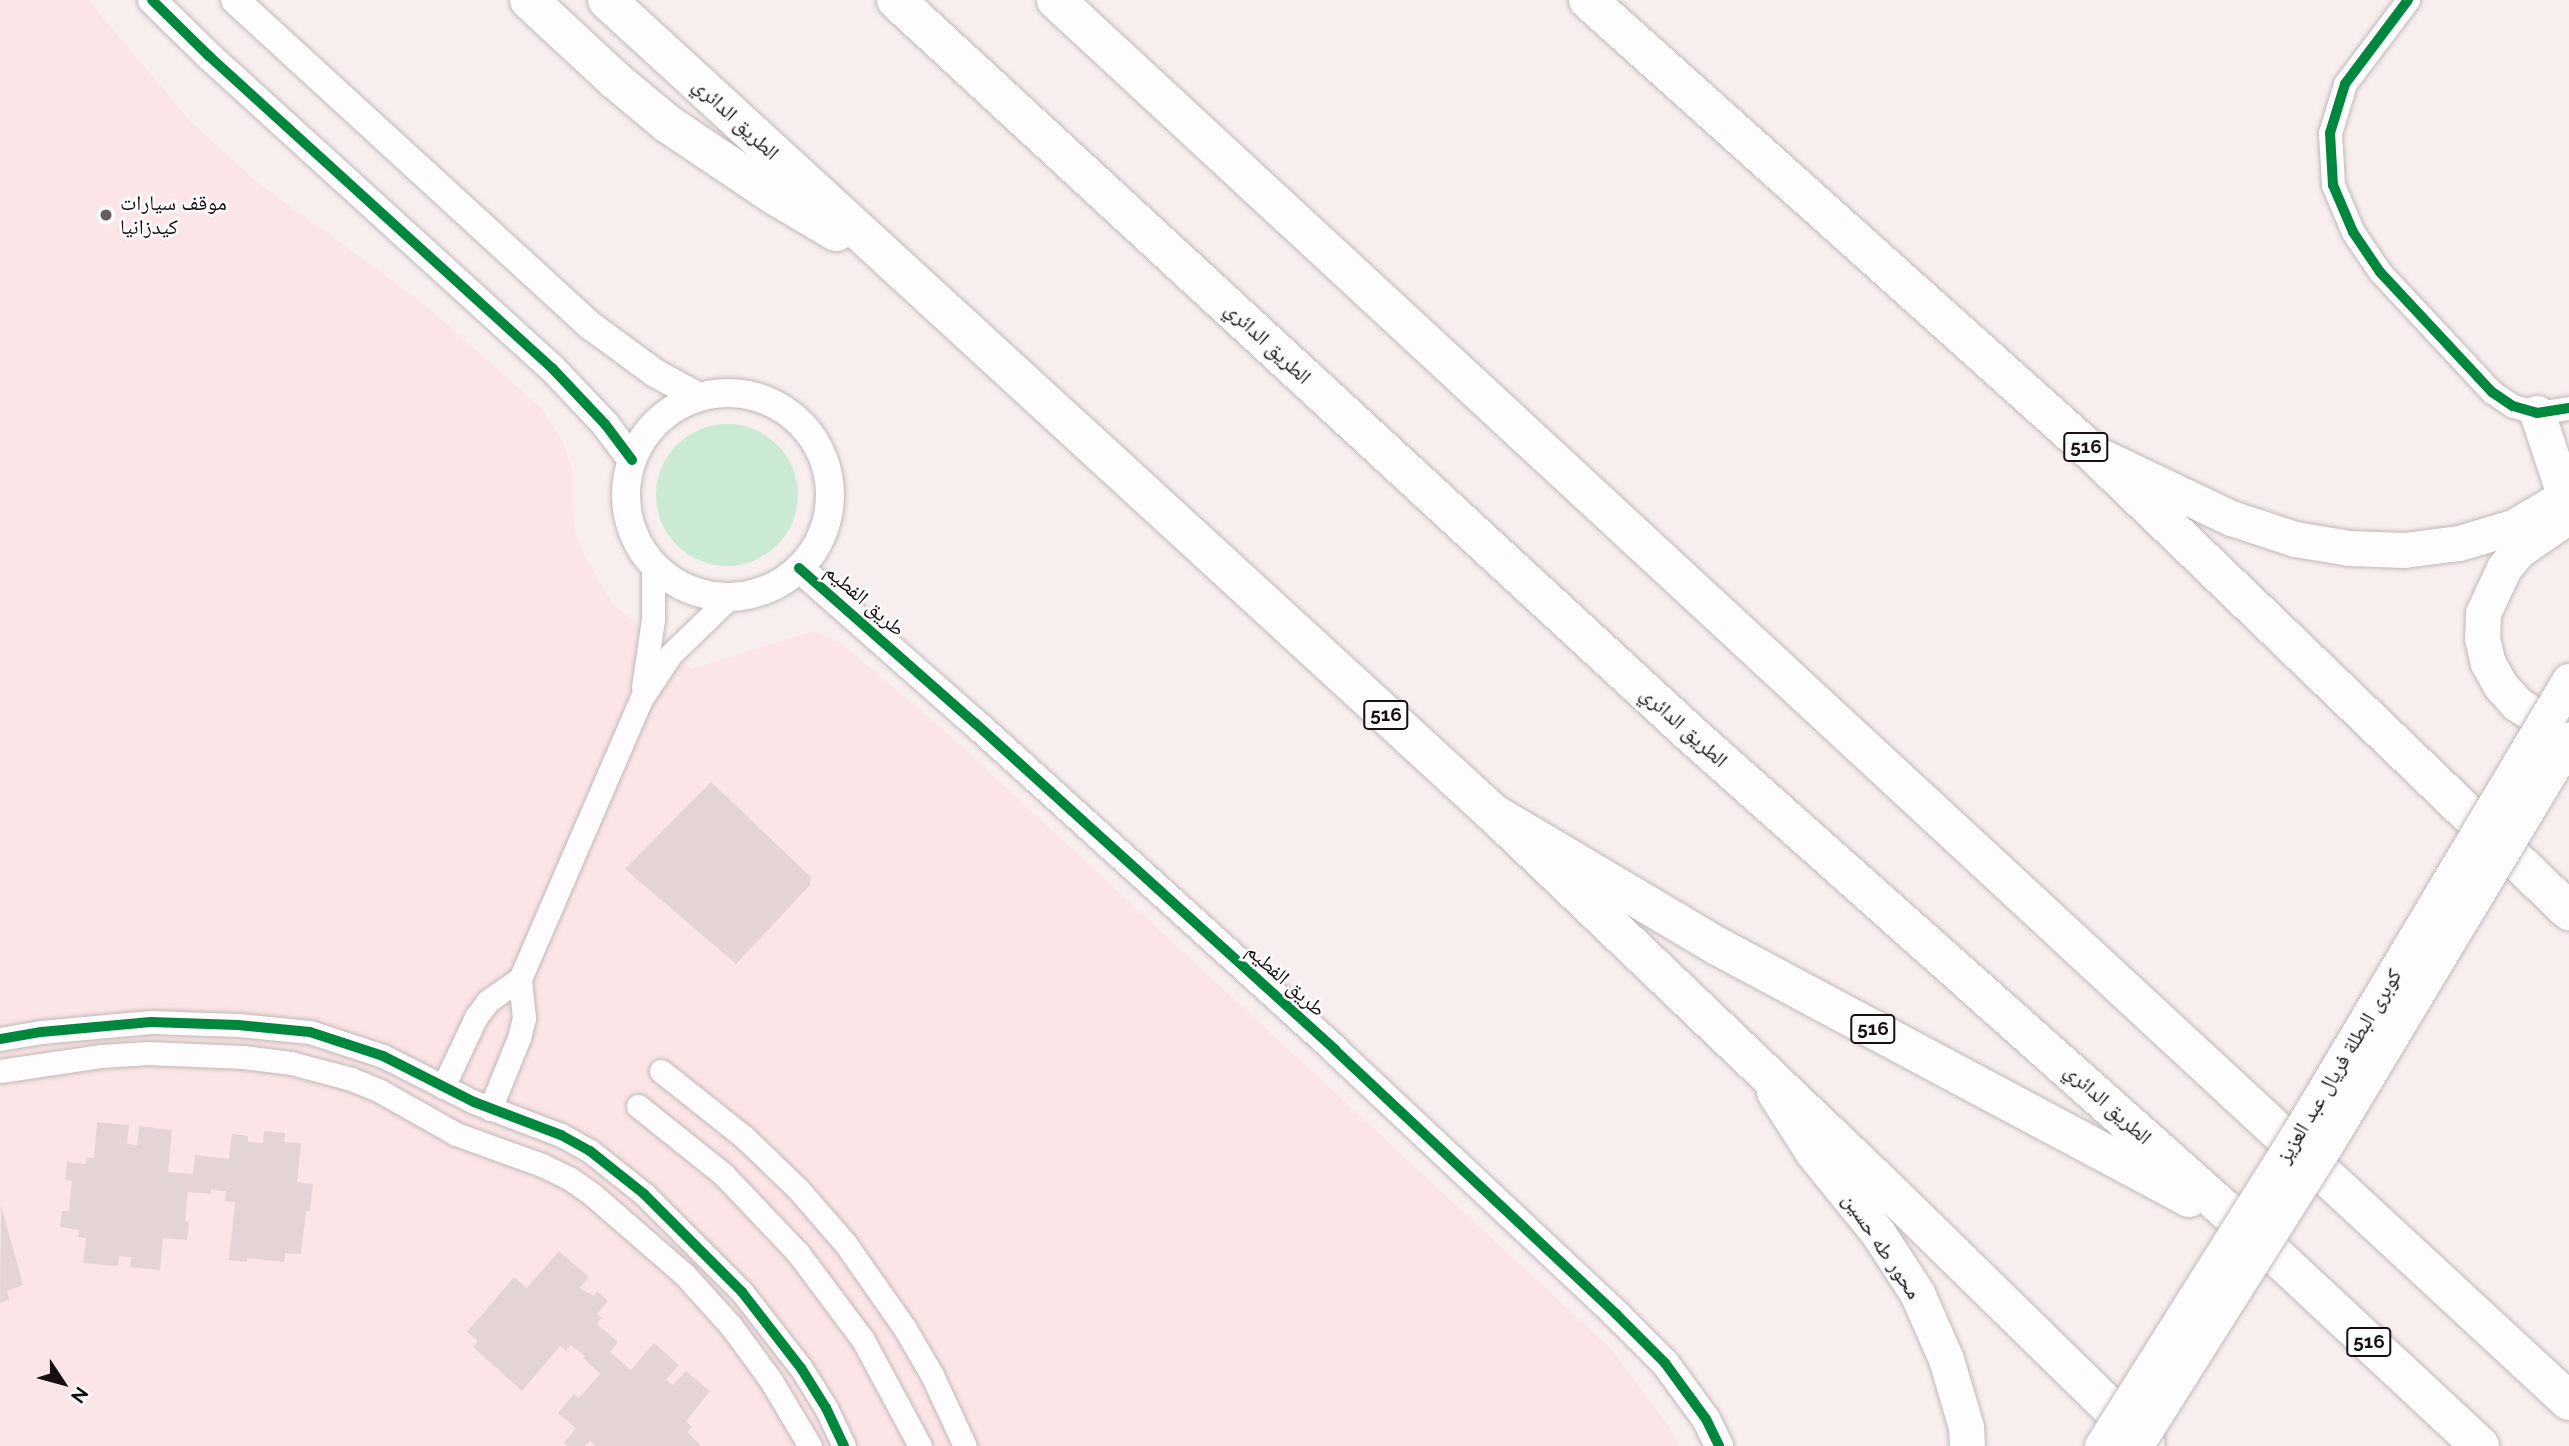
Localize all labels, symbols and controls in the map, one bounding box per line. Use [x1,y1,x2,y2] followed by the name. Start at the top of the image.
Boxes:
[688,73,784,165] street label: الطريق الدائري
[120,190,227,240] place label: موقف سيارات كيدزانيا
[98,207,114,223] marker: موقف سيارات كيدزانيا
[1220,297,1316,389] street label: الطريق الدائري
[2063,432,2109,462] road number: 516
[820,558,910,642] street label: طريق الفطيم
[1635,681,1733,773] street label: الطريق الدائري
[1363,700,1409,730] road number: 516
[1241,938,1331,1022] street label: طريق الفطيم
[2271,964,2407,1168] street label: كوبرى البطلة فريال عبد العزيز
[1850,1014,1896,1044] road number: 516
[2059,1058,2157,1150] street label: الطريق الدائري
[1837,1188,1927,1304] street label: محور طه حسين
[2346,1326,2392,1358] road number: 516
[28,1348,98,1418] north arrow
[67,1383,93,1408] text: N

